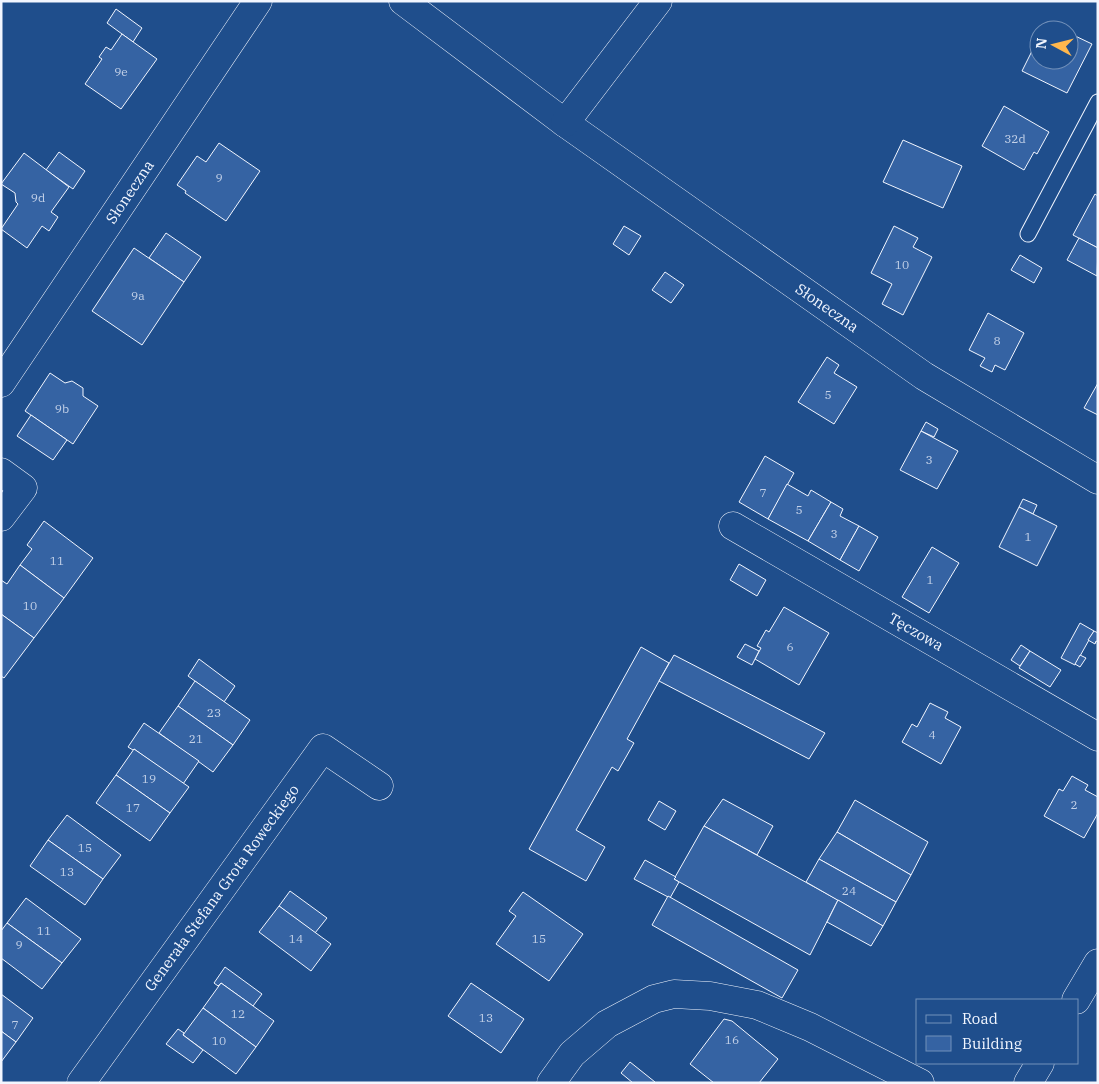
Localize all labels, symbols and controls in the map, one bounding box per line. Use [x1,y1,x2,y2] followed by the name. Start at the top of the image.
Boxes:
[1029,20,1079,70] north arrow
[1031,37,1051,50] text: N
[114,64,128,79] house number: 9e
[1004,131,1026,146] house number: 32d
[101,156,158,227] street label: Słoneczna
[215,170,223,185] house number: 9
[31,190,45,205] house number: 9d
[895,257,909,272] house number: 10
[792,279,863,336] street label: Słoneczna
[131,288,145,303] house number: 9a
[993,333,1001,348] house number: 8
[824,387,832,402] house number: 5
[55,401,69,416] house number: 9b
[925,452,933,467] house number: 3
[759,485,767,500] house number: 7
[795,502,803,517] house number: 5
[830,526,838,541] house number: 3
[1024,529,1032,544] house number: 1
[50,553,64,568] house number: 11
[926,572,934,587] house number: 1
[23,598,37,613] house number: 10
[885,608,947,655] street label: Tęczowa
[786,639,794,654] house number: 6
[207,705,221,720] house number: 23
[928,727,936,742] house number: 4
[189,731,203,746] house number: 21
[142,771,156,786] house number: 19
[140,781,303,995] street label: Generała Stefana Grota Roweckiego
[1070,797,1078,812] house number: 2
[126,800,140,815] house number: 17
[78,840,92,855] house number: 15
[60,864,74,879] house number: 13
[842,883,856,898] house number: 24
[37,923,51,938] house number: 11
[289,931,303,946] house number: 14
[532,931,546,946] house number: 15
[15,937,23,952] house number: 9
[916,999,1079,1064] legend
[231,1006,245,1021] house number: 12
[962,1009,998,1028] text: Road
[479,1010,493,1025] house number: 13
[11,1017,19,1032] house number: 7
[725,1032,739,1047] house number: 16
[212,1033,226,1048] house number: 10
[962,1034,1022,1053] text: Building

